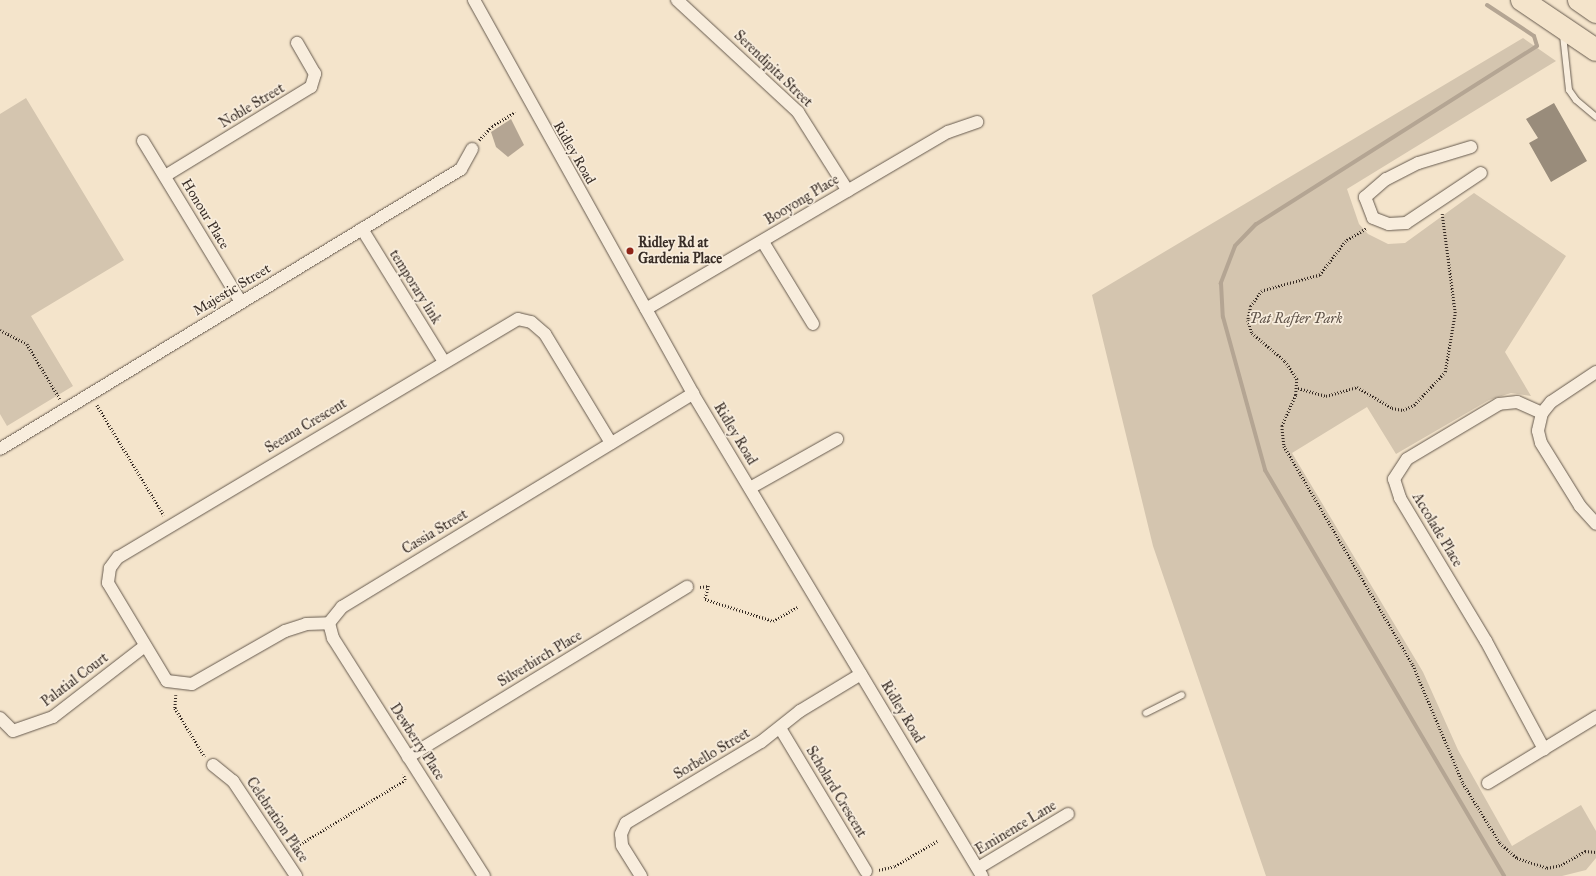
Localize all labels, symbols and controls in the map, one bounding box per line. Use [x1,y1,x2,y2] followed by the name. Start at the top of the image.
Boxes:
[730,27,816,111] street label: Serendipita Street
[216,80,288,132] street label: Noble Street
[549,119,599,187] street label: Ridley Road
[762,171,842,229] street label: Booyong Place
[177,176,233,252] street label: Honour Place
[638,235,722,268] place label: Ridley Rd at Gardenia Place
[625,246,635,256] marker: Ridley Rd at Gardenia Place
[386,247,444,327] street label: temporary link
[190,260,274,320] street label: Majestic Street
[1250,311,1342,327] park label: Pat Rafter Park
[262,395,350,457] street label: Seeana Crescent
[710,400,760,468] street label: Ridley Road
[1408,490,1466,570] street label: Accolade Place
[399,506,471,558] street label: Cassia Street
[495,627,585,691] street label: Silverbirch Place
[38,649,112,711] street label: Palatial Court
[877,678,927,746] street label: Ridley Road
[386,700,448,784] street label: Dewberry Place
[671,725,753,783] street label: Sorbello Street
[802,743,870,841] street label: Scholard Crescent
[242,774,312,866] street label: Celebration Place
[973,797,1059,859] street label: Eminence Lane

